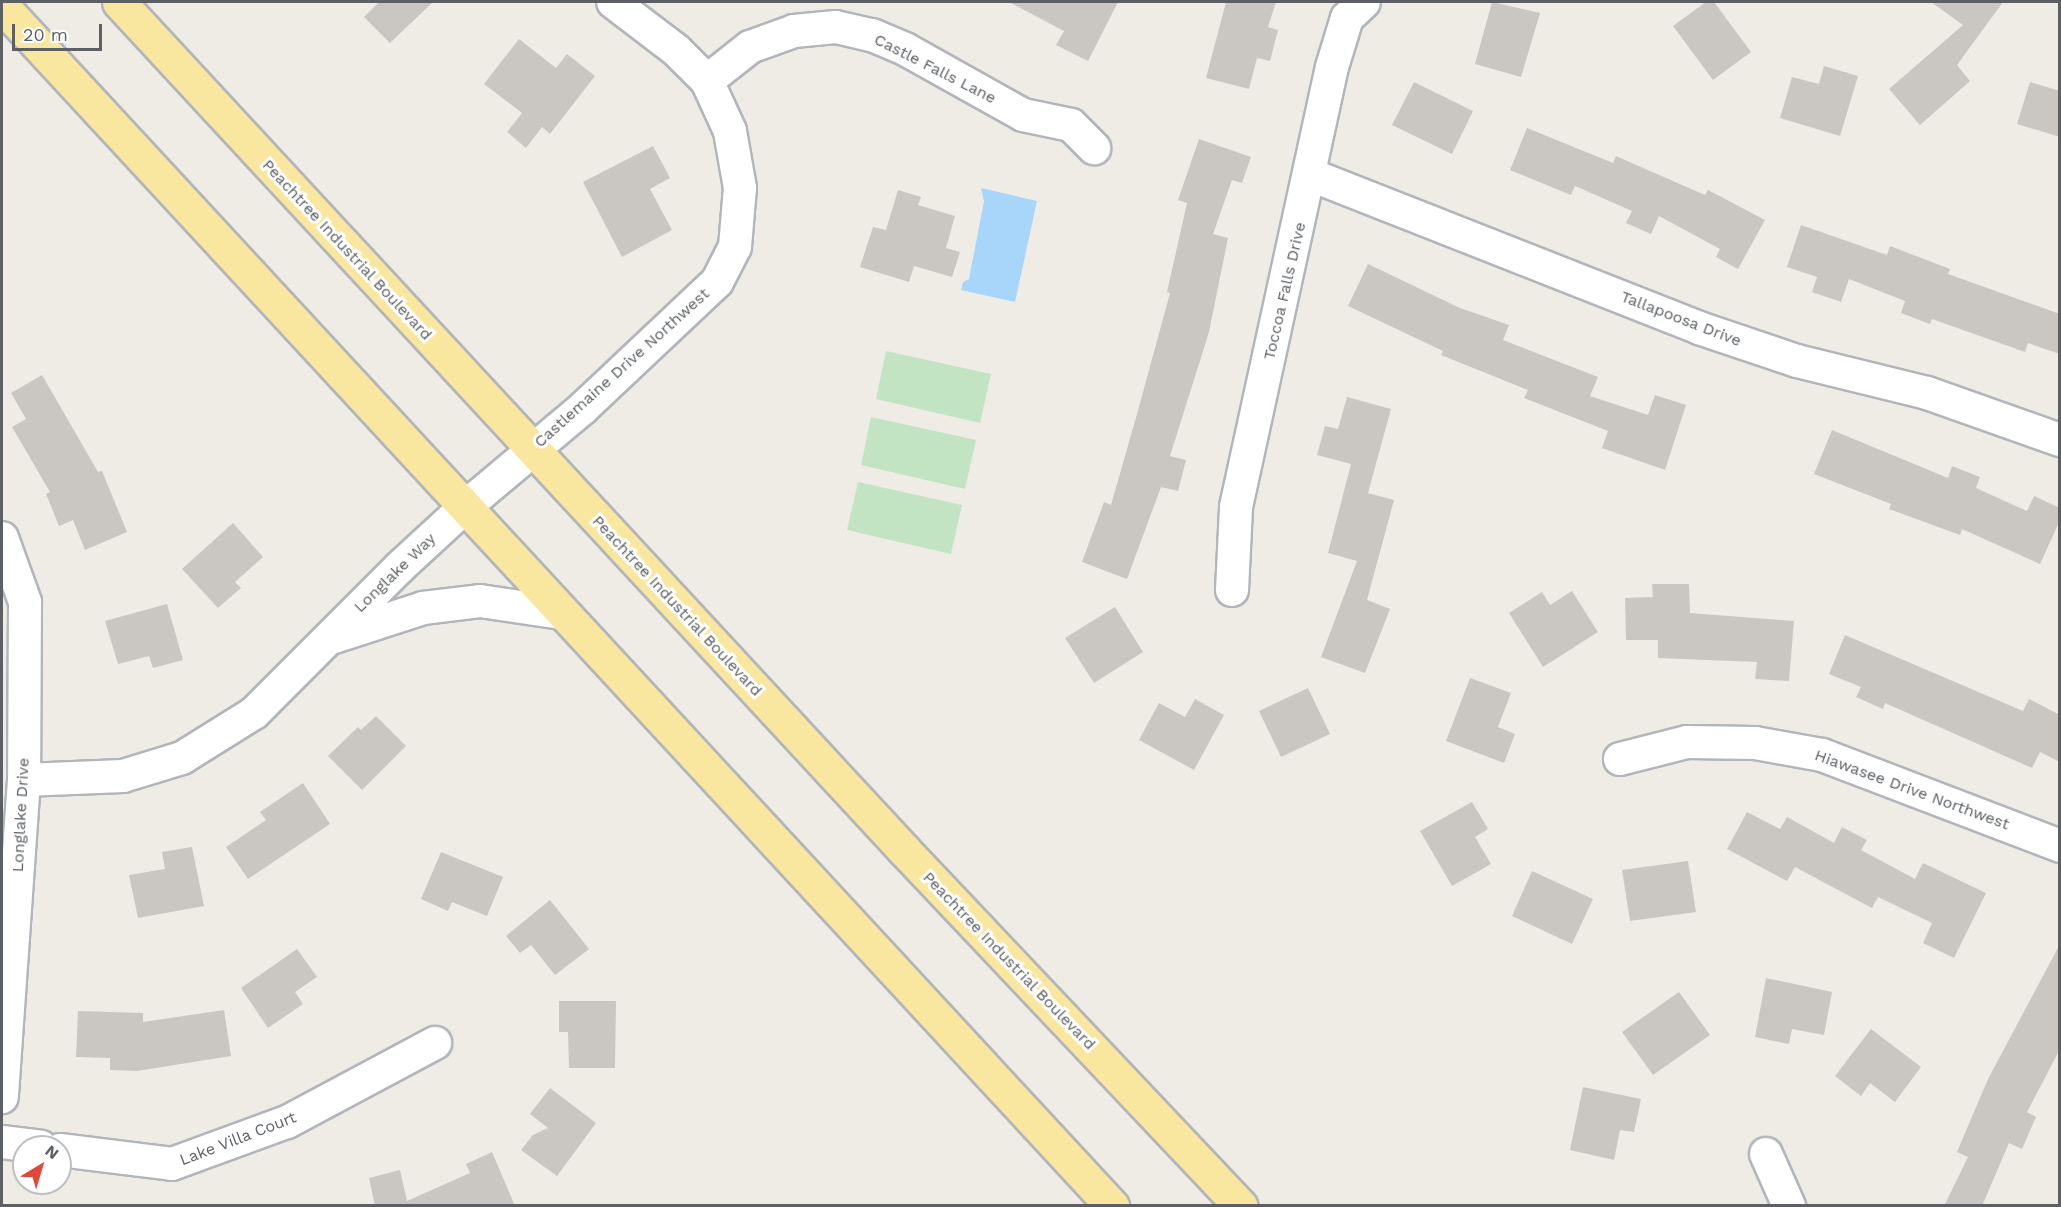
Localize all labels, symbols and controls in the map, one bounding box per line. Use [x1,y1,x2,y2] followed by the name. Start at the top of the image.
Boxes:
[15,12,105,50] scale bar
[23,24,68,45] text: 20 m
[871,30,999,108] street label: Castle Falls Lane
[258,155,436,345] street label: Peachtree Industrial Boulevard
[1260,220,1310,362] street label: Toccoa Falls Drive
[531,284,713,452] street label: Castlemaine Drive Northwest
[1618,287,1744,351] street label: Tallapoosa Drive
[588,511,766,701] street label: Peachtree Industrial Boulevard
[350,529,440,617] street label: Longlake Way
[1812,746,2012,834] street label: Hiawasee Drive Northwest
[8,757,34,873] street label: Longlake Drive
[919,868,1099,1054] street label: Peachtree Industrial Boulevard
[177,1108,299,1170] street label: Lake Villa Court
[12,1135,72,1195] north arrow
[42,1141,63,1163] text: N

